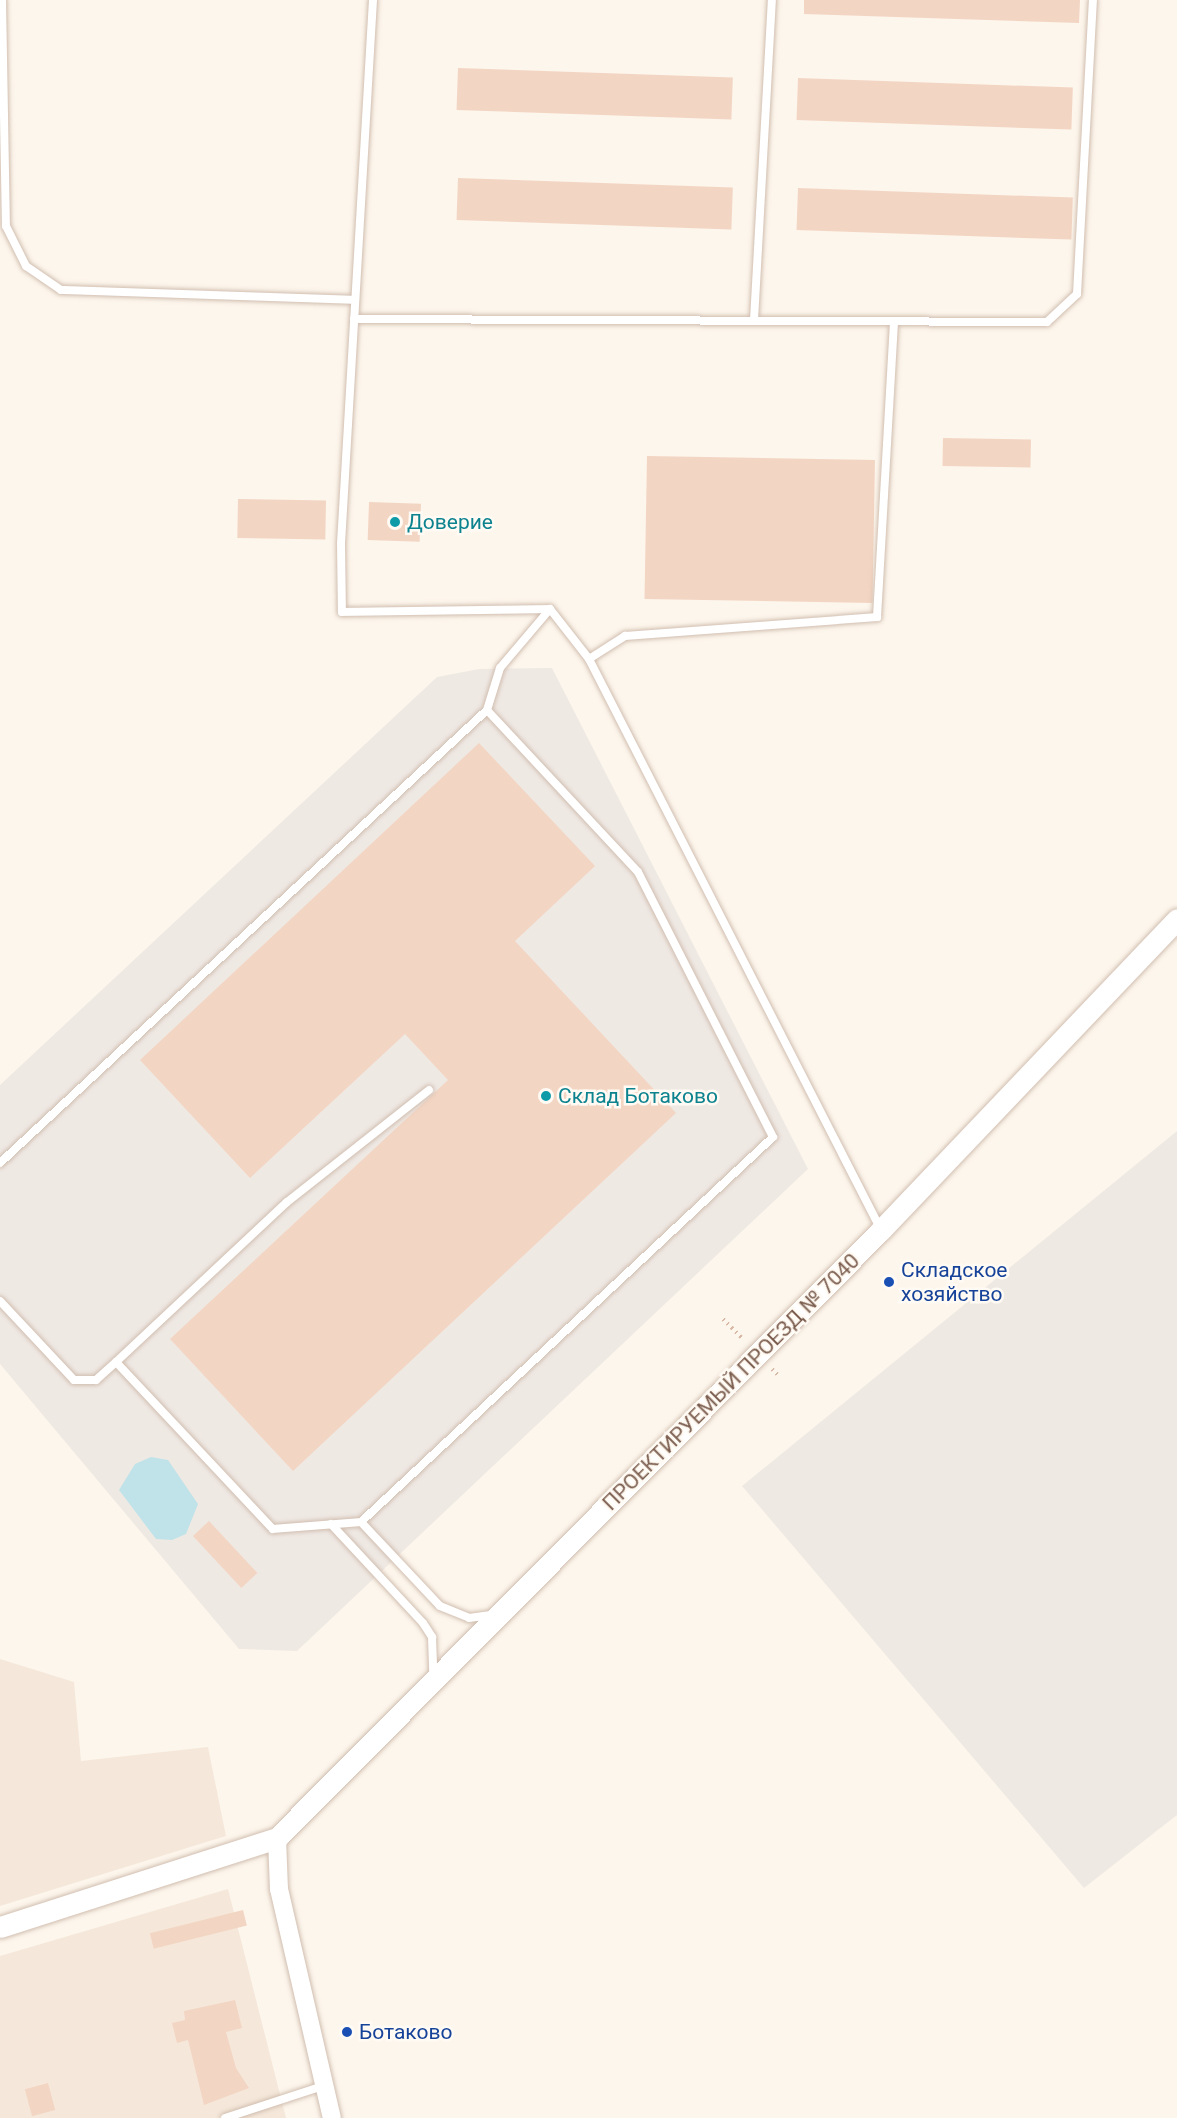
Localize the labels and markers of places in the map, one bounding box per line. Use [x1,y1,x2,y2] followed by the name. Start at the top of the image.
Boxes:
[407,509,493,535] place label: Доверие
[388,515,402,529] marker: Доверие
[558,1083,718,1109] place label: Склад Ботаково
[539,1089,553,1103] marker: Склад Ботаково
[901,1257,1007,1307] place label: Складское хозяйство
[882,1275,896,1289] marker: Складское хозяйство
[359,2019,452,2045] place label: Ботаково
[340,2025,354,2039] marker: Ботаково

